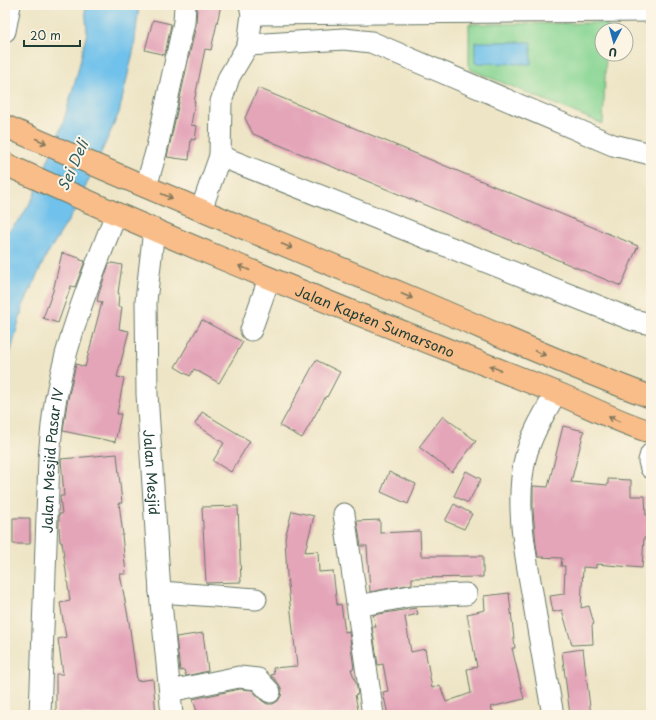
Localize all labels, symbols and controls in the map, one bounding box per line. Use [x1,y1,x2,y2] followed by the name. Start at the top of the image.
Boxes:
[24,22,80,48] scale bar
[594,22,634,62] north arrow
[30,26,61,44] text: 20 m
[608,44,618,61] text: U
[51,133,95,194] water label: Sei Deli
[34,138,46,146] one-way arrow
[161,193,173,200] one-way arrow
[281,243,293,250] one-way arrow
[238,264,250,271] one-way arrow
[292,279,458,362] street label: Jalan Kapten Sumarsono
[401,293,413,300] one-way arrow
[533,349,545,357] one-way arrow
[489,364,501,372] one-way arrow
[36,385,68,533] street label: Jalan Mesjid Pasar IV
[609,414,621,422] one-way arrow
[139,429,165,516] street label: Jalan Mesjid

